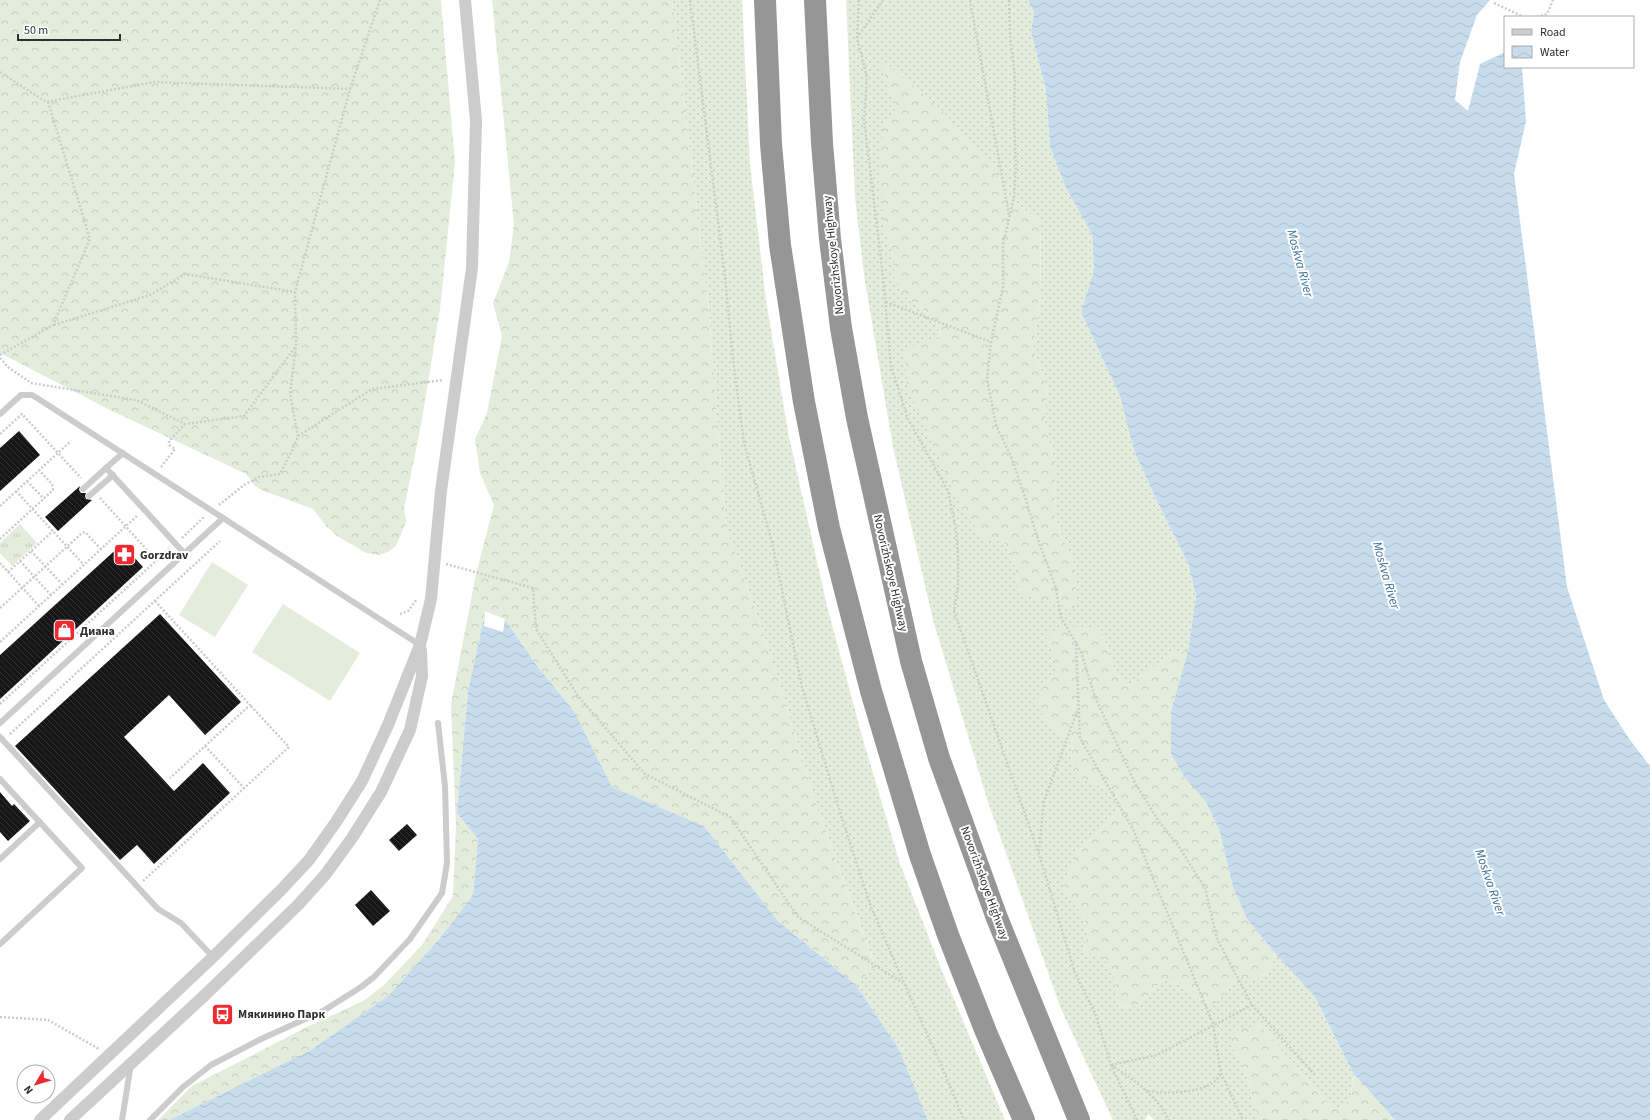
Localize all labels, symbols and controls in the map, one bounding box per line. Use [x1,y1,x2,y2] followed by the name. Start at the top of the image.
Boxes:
[18,16,120,42] scale bar
[1504,16,1634,68] legend
[24,22,48,39] text: 50 m
[1540,24,1566,41] text: Road
[1540,44,1570,61] text: Water
[819,194,848,315] street label: Novorizhskoye Highway
[1282,227,1318,300] water label: Moskva River
[869,513,912,634] street label: Novorizhskoye Highway
[1368,539,1404,612] water label: Moskva River
[111,542,137,568] pharmacy icon: Gorzdrav
[140,547,189,564] place label: Gorzdrav
[52,618,78,644] shop icon: Диана
[80,623,115,640] place label: Диана
[956,824,1013,943] street label: Novorizhskoye Highway
[1470,847,1510,919] water label: Moskva River
[209,1001,235,1027] bus stop icon: Мякинино Парк
[238,1006,325,1023] place label: Мякинино Парк
[16,1064,56,1104] north arrow
[20,1082,37,1097] text: N

